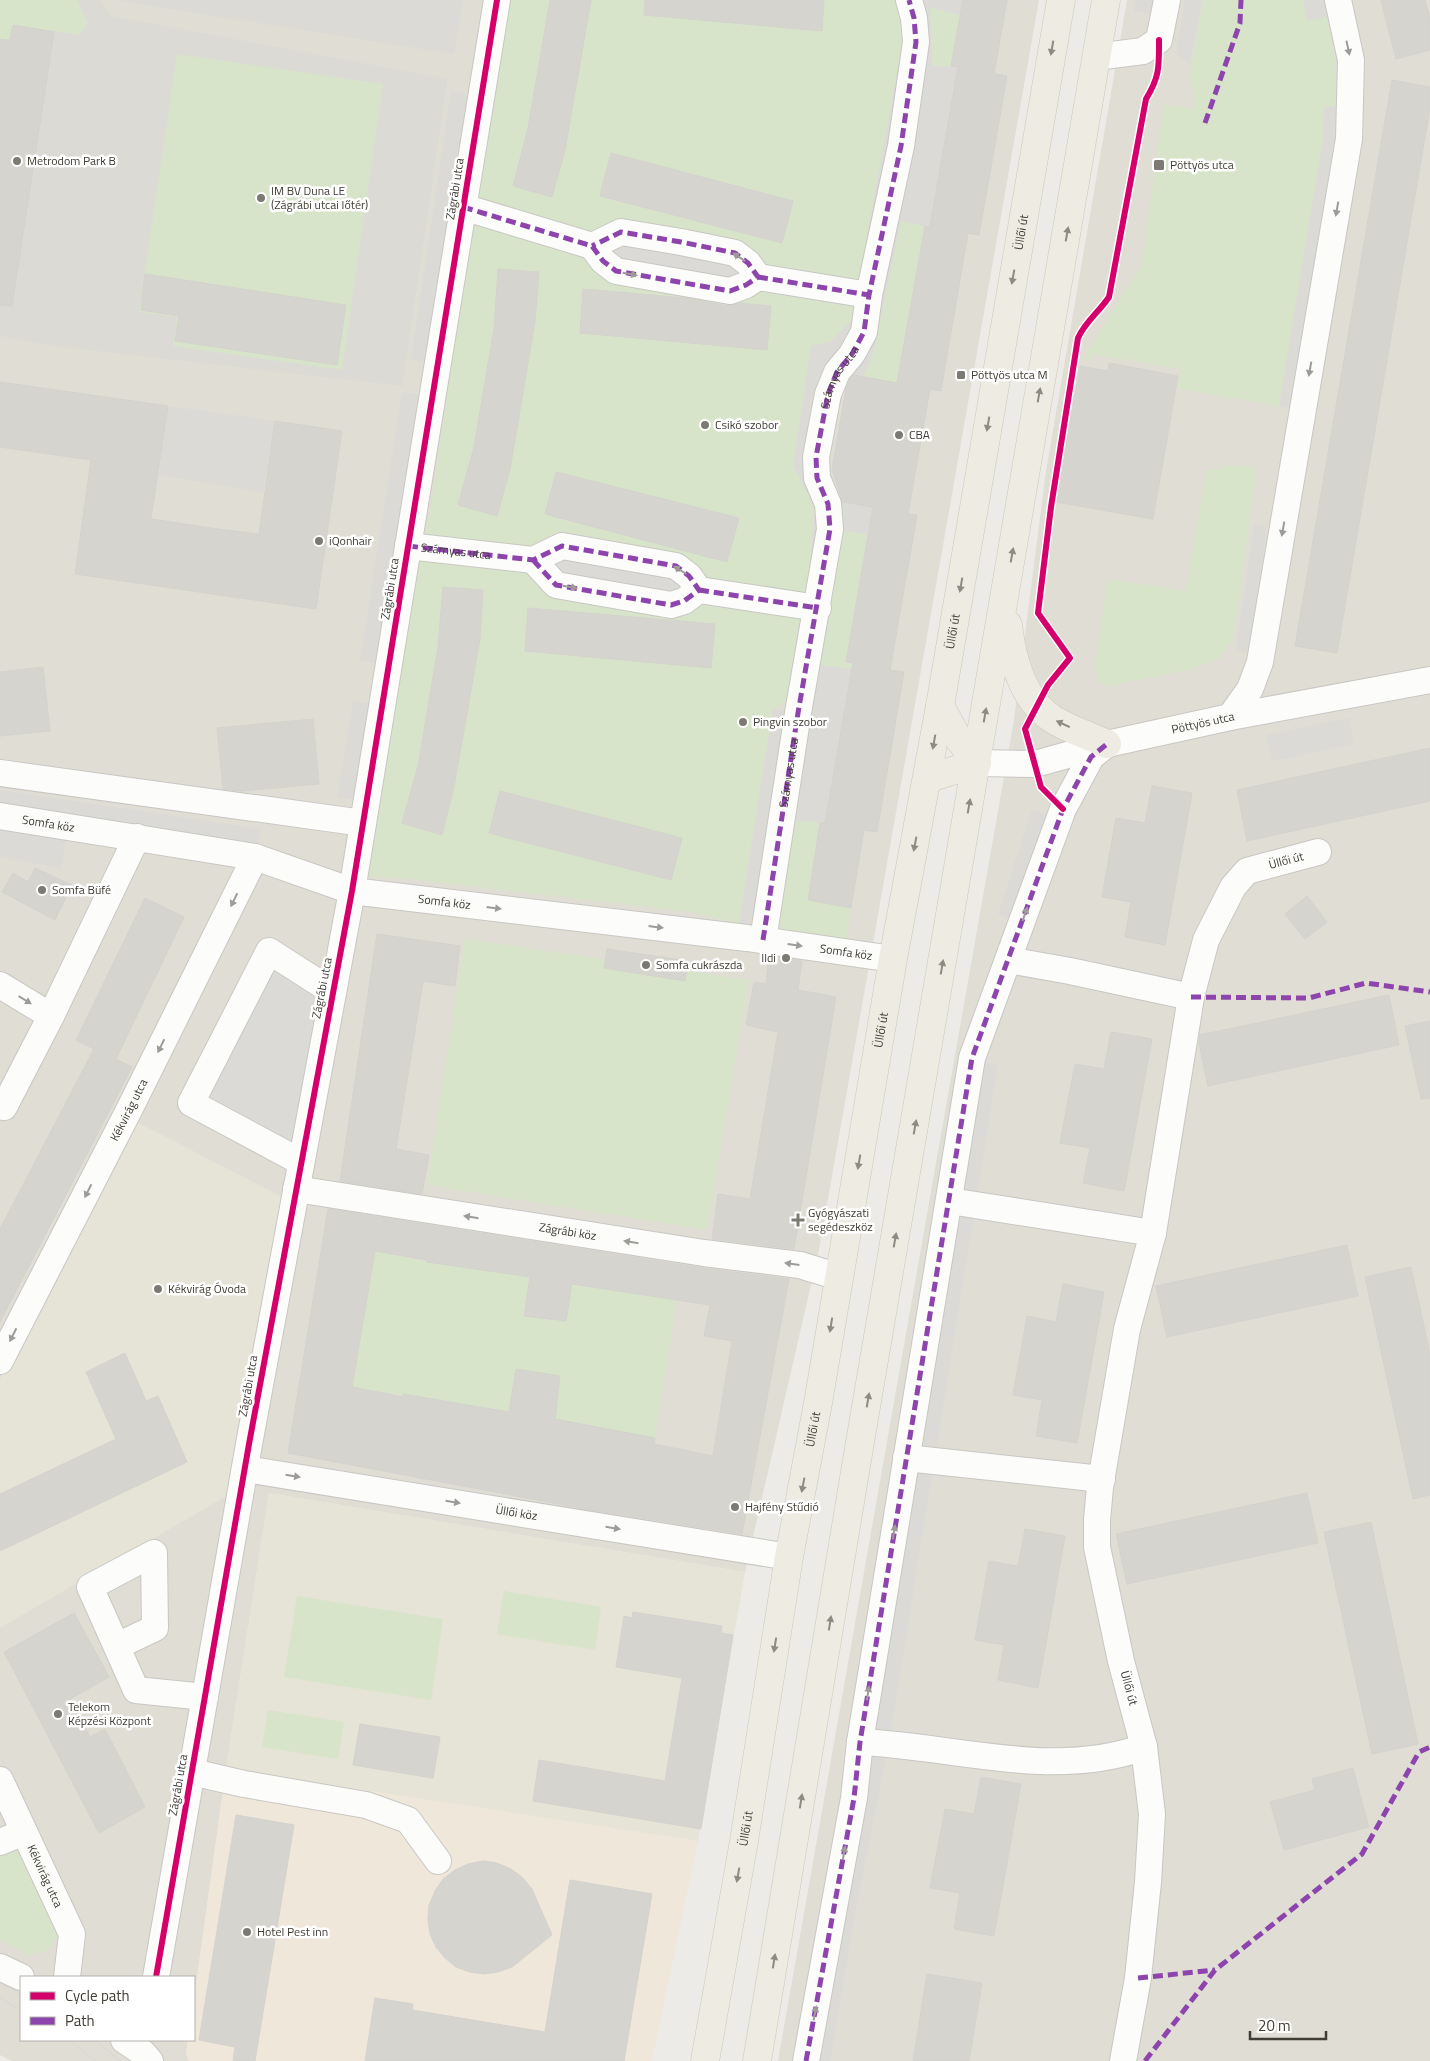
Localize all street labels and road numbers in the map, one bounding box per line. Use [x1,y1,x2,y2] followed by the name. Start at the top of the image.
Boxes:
[440,157,469,221] street label: Zágrábi utca
[1008,212,1033,251] street label: Üllői út
[815,342,864,410] street label: Szárnyas utca
[420,537,492,564] street label: Szárnyas utca
[375,557,404,621] street label: Zágrábi utca
[940,611,965,650] street label: Üllői út
[1170,706,1236,739] street label: Pöttyös utca
[774,737,803,809] street label: Szárnyas utca
[21,810,76,837] street label: Somfa köz
[1266,846,1306,874] street label: Üllői út
[417,889,472,914] street label: Somfa köz
[819,939,874,965] street label: Somfa köz
[306,956,337,1020] street label: Zágrábi utca
[868,1010,893,1049] street label: Üllői út
[105,1075,152,1144] street label: Kékvirág utca
[538,1217,598,1245] street label: Zágrábi köz
[233,1354,262,1418] street label: Zágrábi utca
[800,1409,825,1448] street label: Üllői út
[494,1500,539,1525] street label: Üllői köz
[1116,1668,1143,1708] street label: Üllői út
[163,1753,192,1817] street label: Zágrábi utca
[733,1809,758,1848] street label: Üllői út
[22,1841,68,1911] street label: Kékvirág utca

